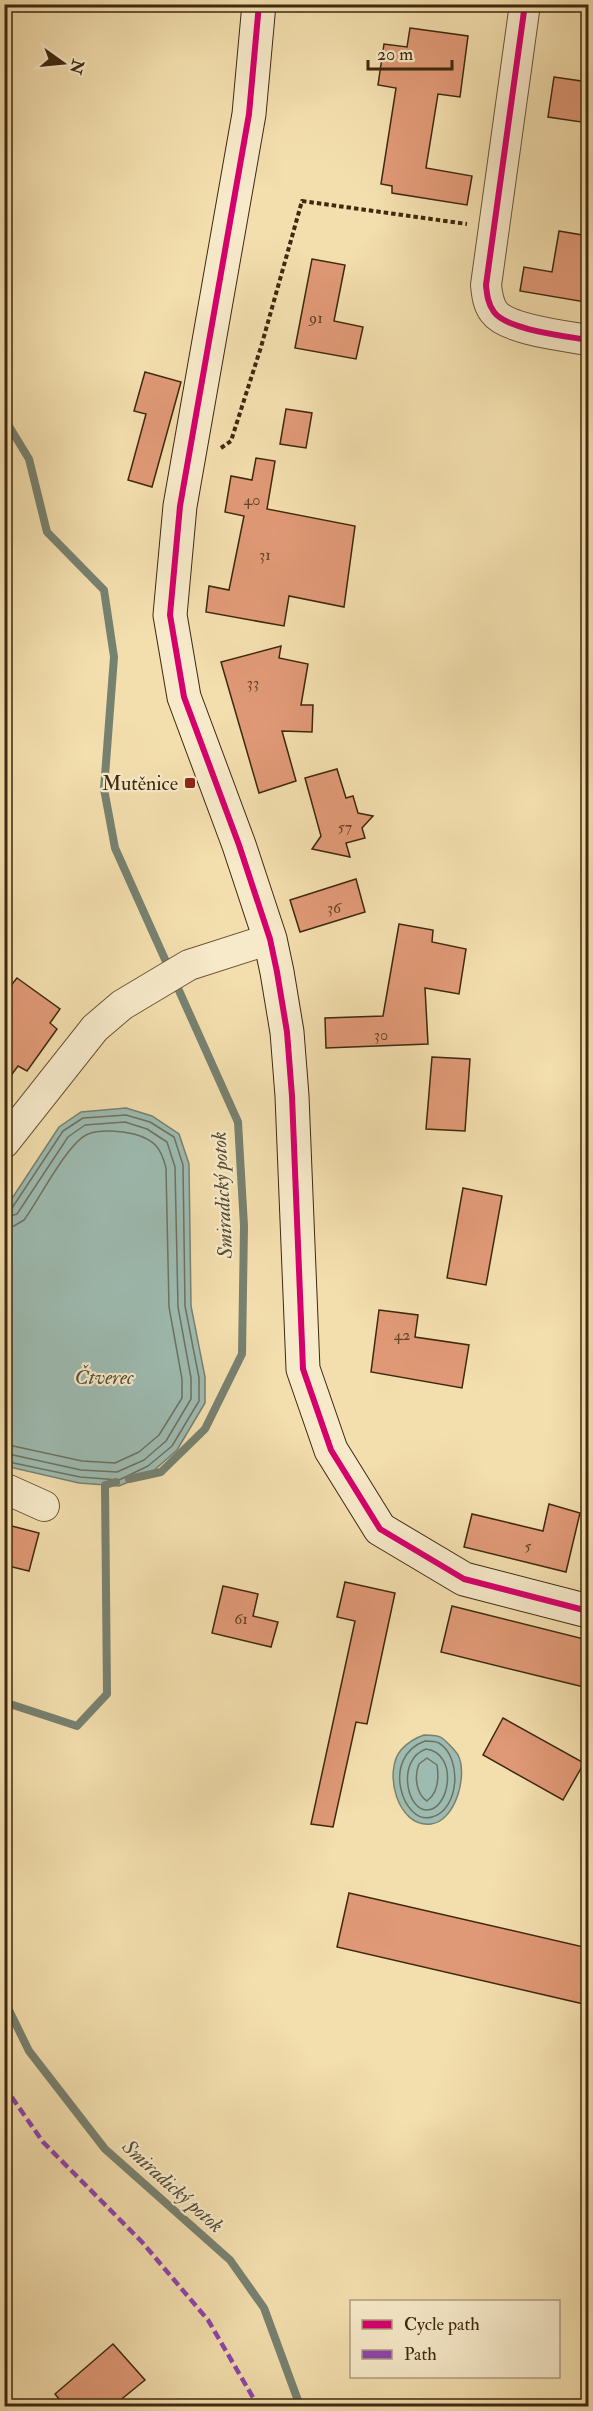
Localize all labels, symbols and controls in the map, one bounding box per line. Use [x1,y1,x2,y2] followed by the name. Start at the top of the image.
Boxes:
[33,33,93,93] north arrow
[368,33,452,71] scale bar
[377,43,413,66] text: 20 m
[65,56,88,77] text: N
[308,308,323,328] house number: 91
[244,490,260,510] house number: 40
[259,545,271,565] house number: 31
[247,673,259,693] house number: 33
[102,771,178,796] place label: Mutěnice
[183,776,197,790] marker: Mutěnice
[338,817,353,837] house number: 57
[327,898,342,918] house number: 36
[374,1025,388,1045] house number: 30
[206,1131,239,1260] water label: Smiradický potok
[394,1325,410,1345] house number: 42
[75,1364,134,1391] water label: Čtverec
[524,1536,532,1556] house number: 5
[234,1609,248,1629] house number: 61
[116,2133,229,2239] water label: Smiradický potok
[350,2300,560,2378] legend
[404,2313,480,2336] text: Cycle path
[404,2343,437,2366] text: Path

